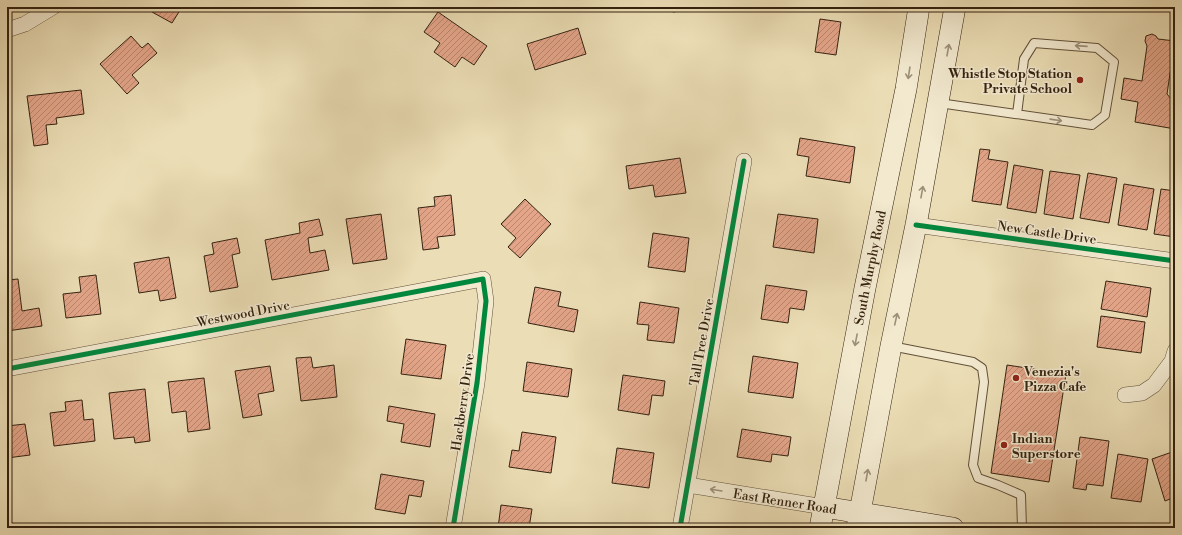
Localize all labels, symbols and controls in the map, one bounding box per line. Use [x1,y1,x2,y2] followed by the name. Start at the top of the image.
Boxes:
[1075,43,1088,50] one-way arrow
[944,44,952,57] one-way arrow
[905,66,913,79] one-way arrow
[947,66,1073,97] place label: Whistle Stop Station Private School
[1075,75,1085,85] marker: Whistle Stop Station Private School
[1049,116,1062,124] one-way arrow
[918,186,926,199] one-way arrow
[851,208,890,327] street label: South Murphy Road
[996,218,1098,248] street label: New Castle Drive
[194,297,292,331] street label: Westwood Drive
[686,297,718,387] street label: Tall Tree Drive
[893,313,901,326] one-way arrow
[851,333,859,346] one-way arrow
[448,352,478,452] street label: Hackberry Drive
[1023,364,1086,395] place label: Venezia's Pizza Cafe
[1011,373,1021,383] marker: Venezia's Pizza Cafe
[1012,431,1081,462] place label: Indian Superstore
[999,440,1009,450] marker: Indian Superstore
[863,469,871,482] one-way arrow
[710,486,723,494] one-way arrow
[732,486,838,518] street label: East Renner Road

